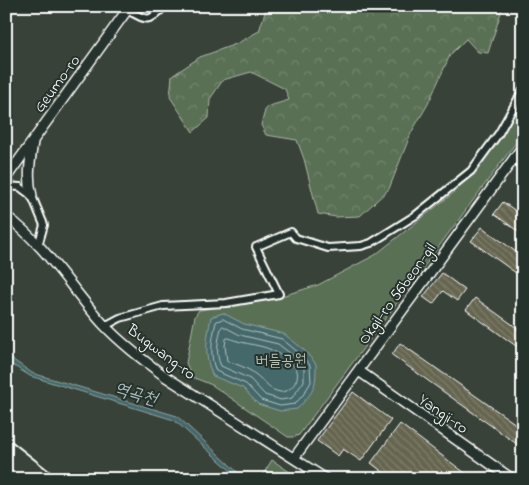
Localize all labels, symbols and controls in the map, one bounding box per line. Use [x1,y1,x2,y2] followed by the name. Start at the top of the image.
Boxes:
[28,50,87,118] street label: Geumo-ro
[353,238,443,350] street label: Okgil-ro 56beon-gil
[121,318,200,386] street label: Bugwang-ro
[255,349,307,373] park label: 버들공원
[111,376,161,414] water label: 역곡천
[413,389,473,441] street label: Yangji-ro

